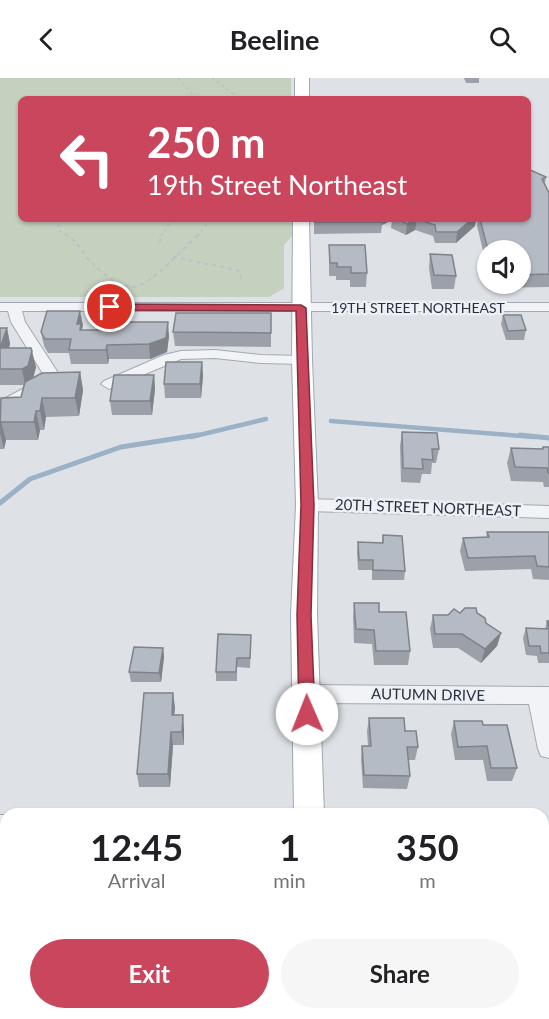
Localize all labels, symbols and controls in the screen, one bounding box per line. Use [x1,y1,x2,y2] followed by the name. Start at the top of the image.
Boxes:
[30,23,63,56] icon: back
[230,23,319,56] text: Beeline
[486,23,519,56] icon: search
[147,117,265,167] text: 250 m
[48,120,126,198] icon: left
[147,168,407,201] text: 19th Street Northeast
[477,240,531,294] map controls
[477,240,531,294] button: sound
[84,281,135,332] pin
[93,290,126,323] icon: arrive
[331,299,506,316] street label: 19TH STREET NORTHEAST
[335,495,521,519] street label: 20TH STREET NORTHEAST
[275,682,339,746] position arrow
[371,684,485,704] street label: AUTUMN DRIVE
[90,825,183,869] text: 12:45
[279,825,300,869] text: 1
[396,825,459,869] text: 350
[108,868,165,892] text: Arrival
[273,868,306,892] text: min
[419,868,436,892] text: m
[30,939,269,1008] button: Exit
[281,939,519,1008] button: Share

